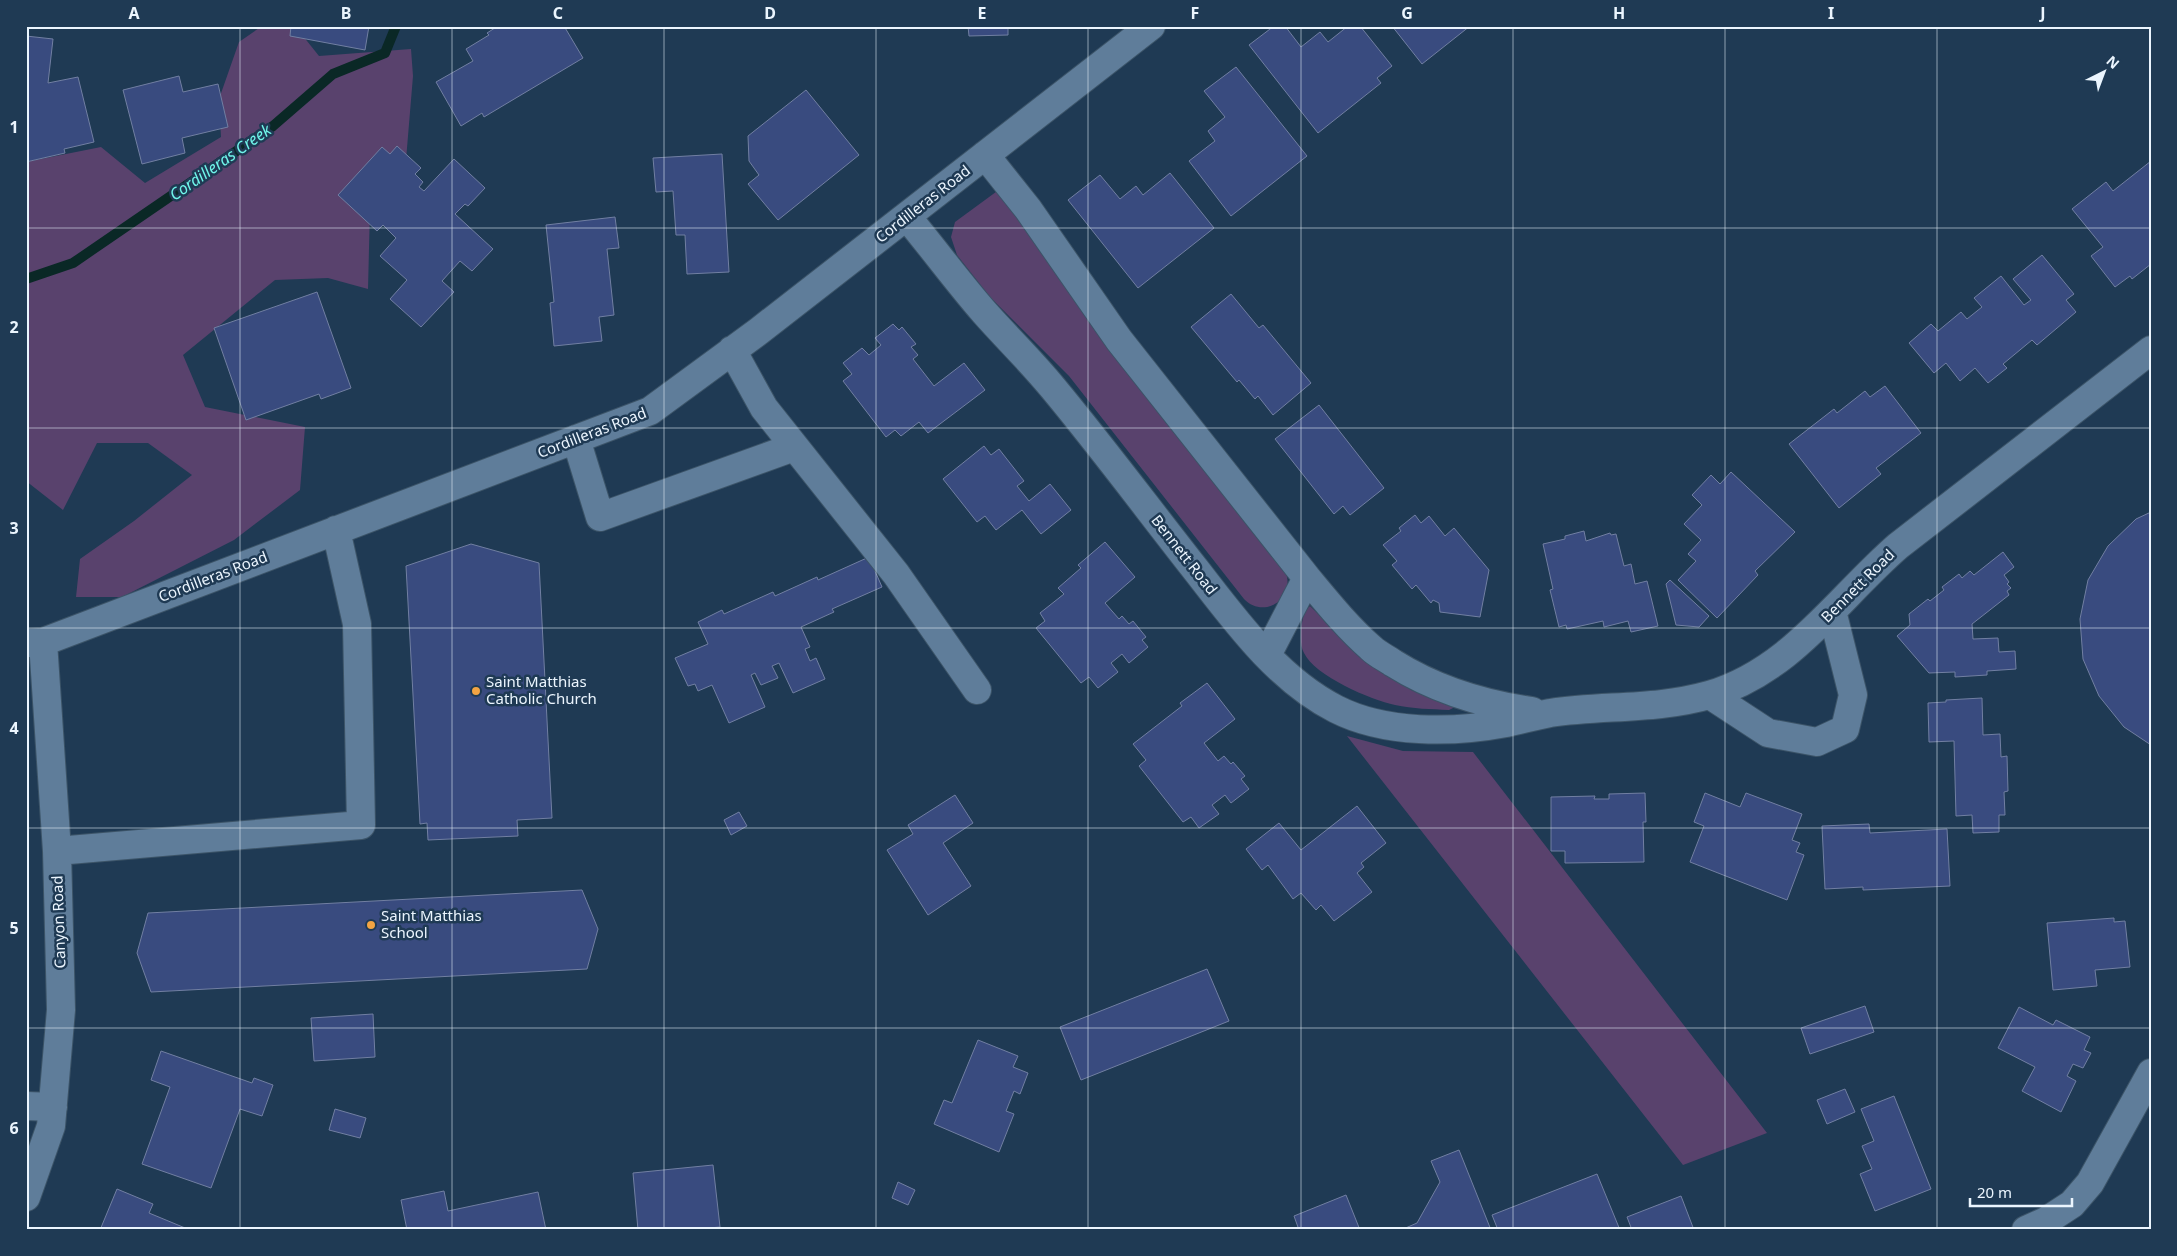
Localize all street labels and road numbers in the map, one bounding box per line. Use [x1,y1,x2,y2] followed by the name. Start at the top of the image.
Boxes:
[871,160,974,247] street label: Cordilleras Road
[534,402,649,462] street label: Cordilleras Road
[1147,510,1222,598] street label: Bennett Road
[1816,544,1898,626] street label: Bennett Road
[155,546,270,606] street label: Cordilleras Road
[46,875,70,969] street label: Canyon Road

